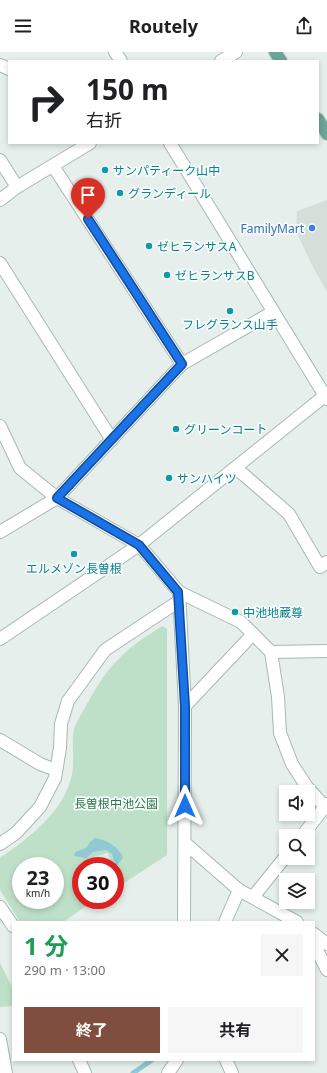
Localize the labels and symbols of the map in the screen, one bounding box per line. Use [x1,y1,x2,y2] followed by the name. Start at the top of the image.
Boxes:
[113,162,220,179] place label: サンパティーク山中
[100,165,110,175] marker: サンパティーク山中
[71,178,105,219] pin
[128,185,211,202] place label: グランディール
[115,188,125,198] marker: グランディール
[241,220,305,237] place label: FamilyMart
[307,223,317,233] marker: FamilyMart
[157,238,237,255] place label: ゼヒランサスA
[144,241,154,251] marker: ゼヒランサスA
[175,267,255,284] place label: ゼヒランサスB
[162,270,172,280] marker: ゼヒランサスB
[225,306,235,316] marker: フレグランス山手
[182,316,278,333] place label: フレグランス山手
[184,421,267,438] place label: グリーンコート
[171,424,181,434] marker: グリーンコート
[177,470,237,487] place label: サンハイツ
[164,473,174,483] marker: サンハイツ
[69,549,79,559] marker: エルメゾン長曽根
[26,560,122,577] place label: エルメゾン長曽根
[243,604,303,621] place label: 中池地蔵尊
[230,607,240,617] marker: 中池地蔵尊
[164,785,206,827] position arrow
[74,795,158,812] park label: 長曽根中池公園
[72,857,124,909] speed limit sign: 30

